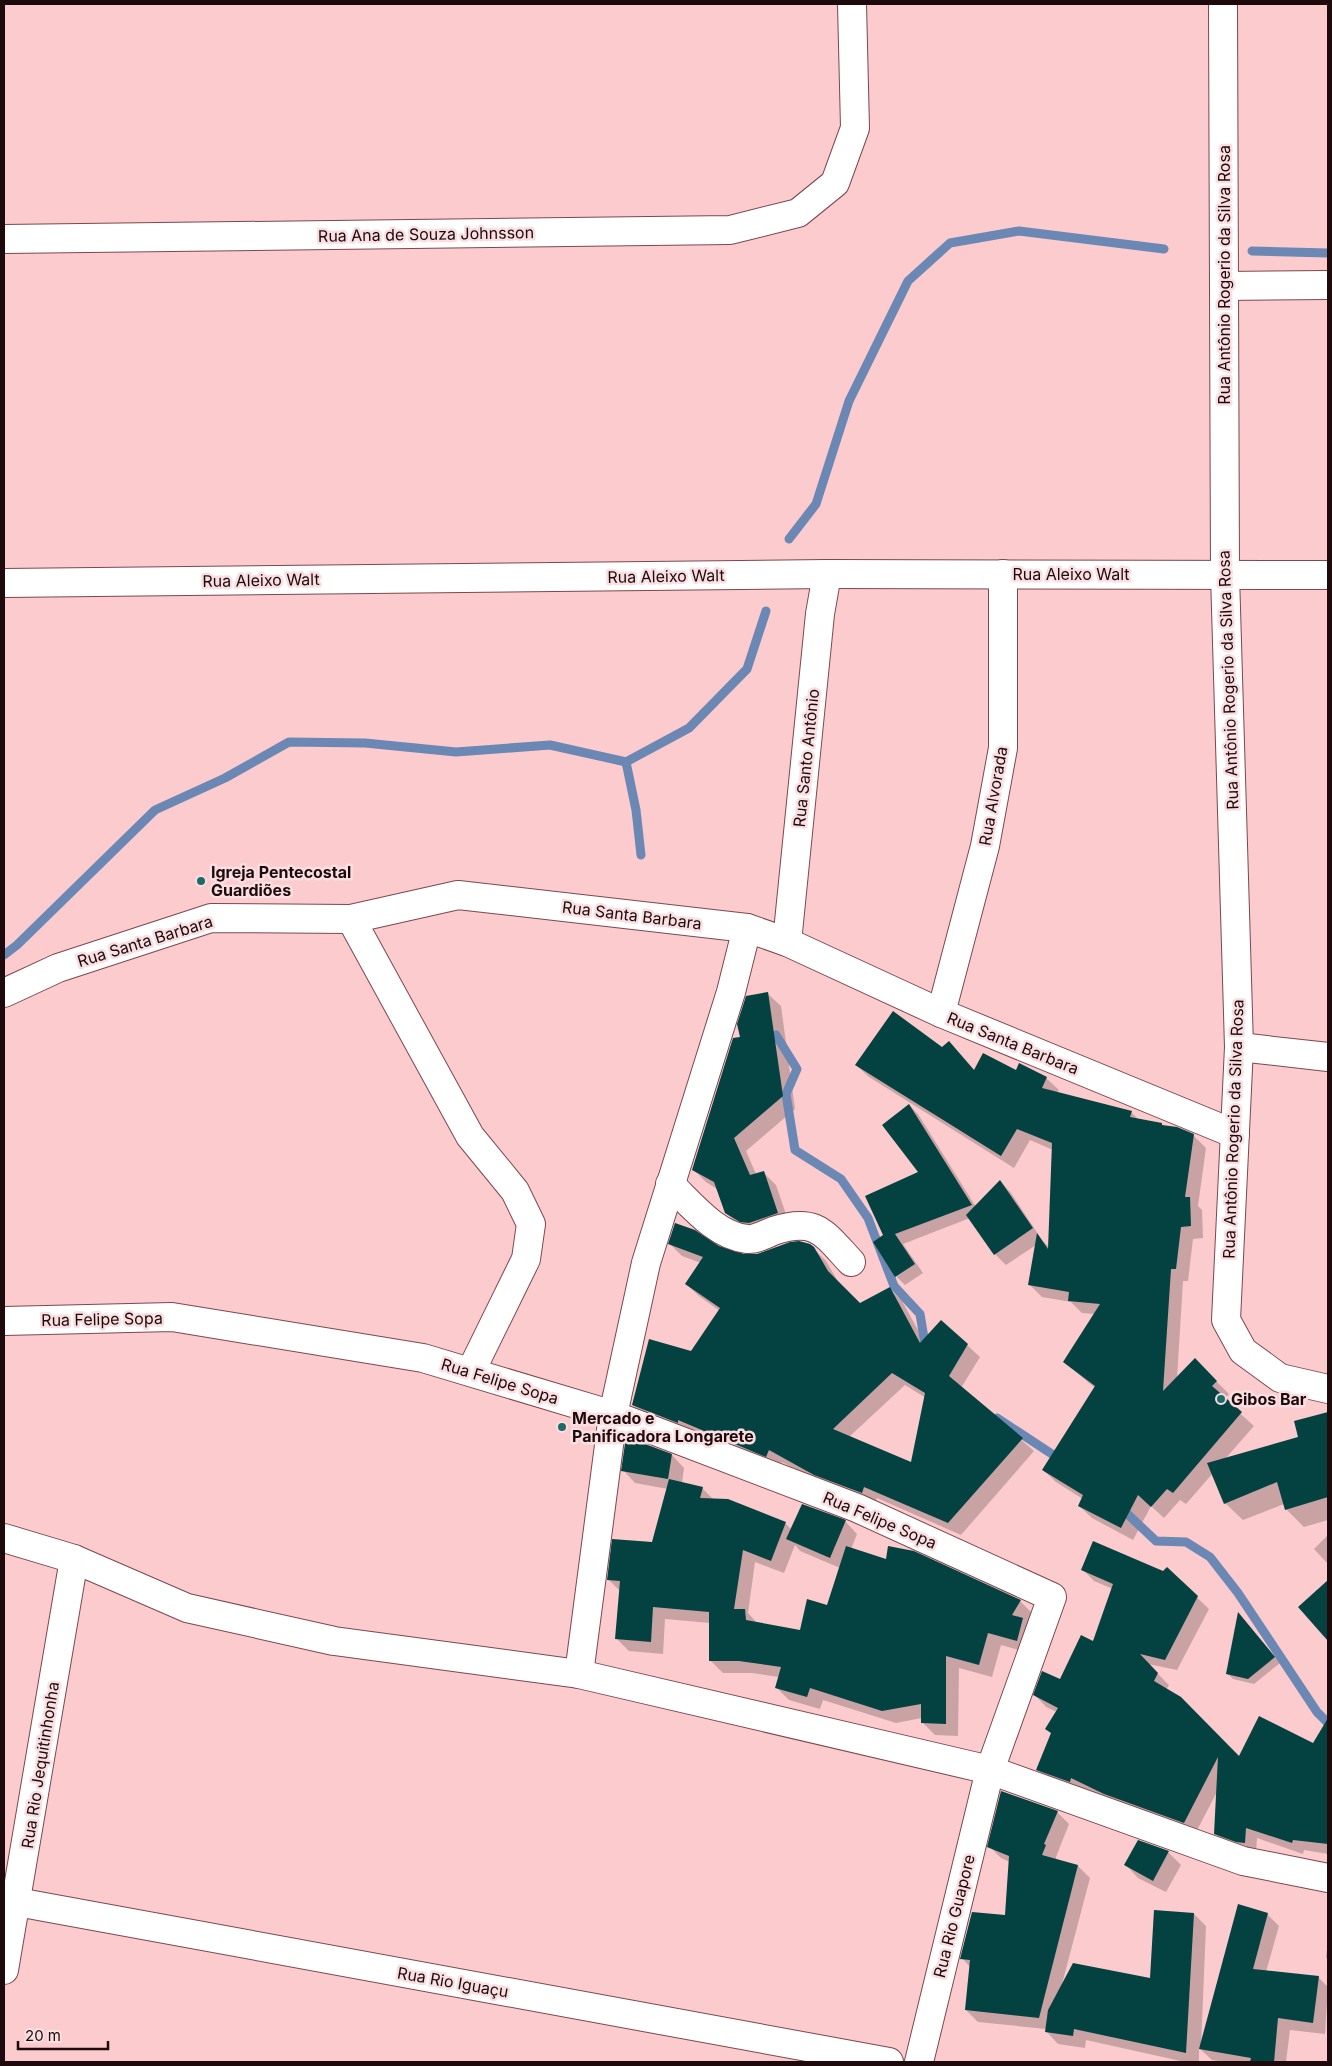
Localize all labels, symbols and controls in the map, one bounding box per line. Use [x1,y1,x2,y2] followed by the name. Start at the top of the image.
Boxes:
[1214,145,1234,405] street label: Rua Antônio Rogerio da Silva Rosa
[318,222,534,246] street label: Rua Ana de Souza Johnsson
[1213,550,1243,810] street label: Rua Antônio Rogerio da Silva Rosa
[1012,564,1130,584] street label: Rua Aleixo Walt
[607,565,725,587] street label: Rua Aleixo Walt
[202,569,320,591] street label: Rua Aleixo Walt
[789,688,823,828] street label: Rua Santo Antônio
[974,745,1012,847] street label: Rua Alvorada
[211,862,351,900] place label: Igreja Pentecostal Guardiões
[195,875,207,887] marker: Igreja Pentecostal Guardiões
[561,897,703,933] street label: Rua Santa Barbara
[75,911,215,971] street label: Rua Santa Barbara
[1218,999,1248,1259] street label: Rua Antônio Rogerio da Silva Rosa
[944,1007,1082,1079] street label: Rua Santa Barbara
[41,1308,163,1330] street label: Rua Felipe Sopa
[439,1354,561,1408] street label: Rua Felipe Sopa
[1231,1389,1307,1409] place label: Gibos Bar
[1215,1393,1227,1405] marker: Gibos Bar
[572,1408,754,1446] place label: Mercado e Panificadora Longarete
[556,1421,568,1433] marker: Mercado e Panificadora Longarete
[820,1487,940,1553] street label: Rua Felipe Sopa
[17,1680,63,1850] street label: Rua Rio Jequitinhonha
[929,1852,979,1980] street label: Rua Rio Guapore
[396,1962,510,2002] street label: Rua Rio Iguaçu
[18,2018,108,2050] scale bar
[25,2026,61,2045] text: 20 m

